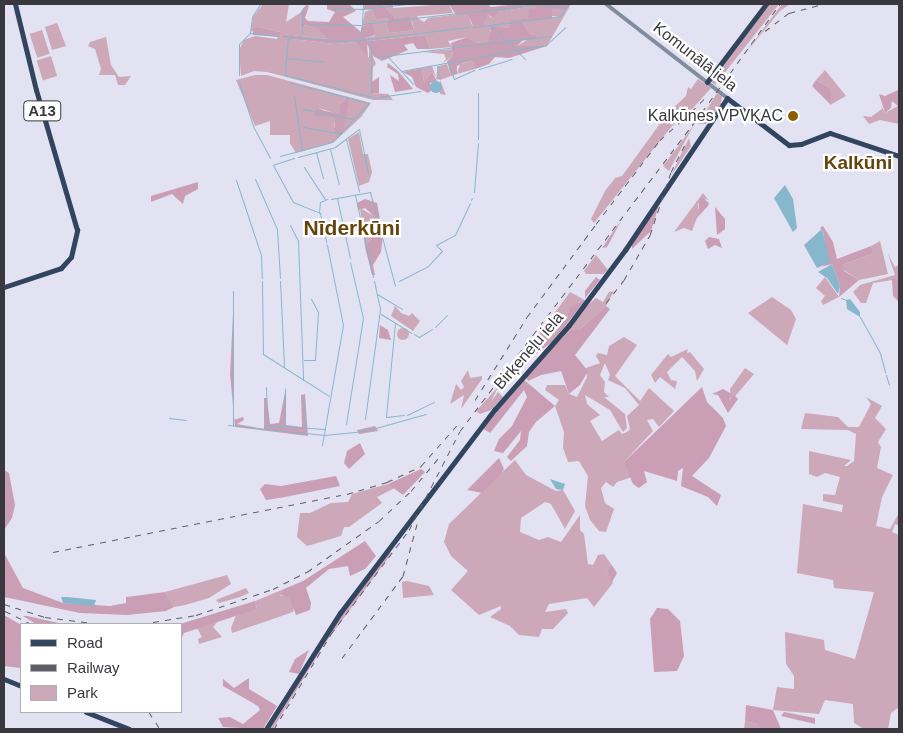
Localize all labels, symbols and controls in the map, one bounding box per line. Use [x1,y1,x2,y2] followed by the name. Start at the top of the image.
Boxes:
[649,18,741,96] street label: Komunālā iela
[22,98,62,124] road number: A13
[648,106,783,126] place label: Kalkūnes VPVKAC
[787,110,799,122] marker: Kalkūnes VPVKAC
[824,152,892,174] district label: Kalkūni
[304,215,400,241] district label: Nīderkūni
[490,308,568,394] street label: Birķeneļu iela
[20,623,182,713] legend
[67,634,103,651] text: Road
[67,659,120,676] text: Railway
[67,684,98,701] text: Park

